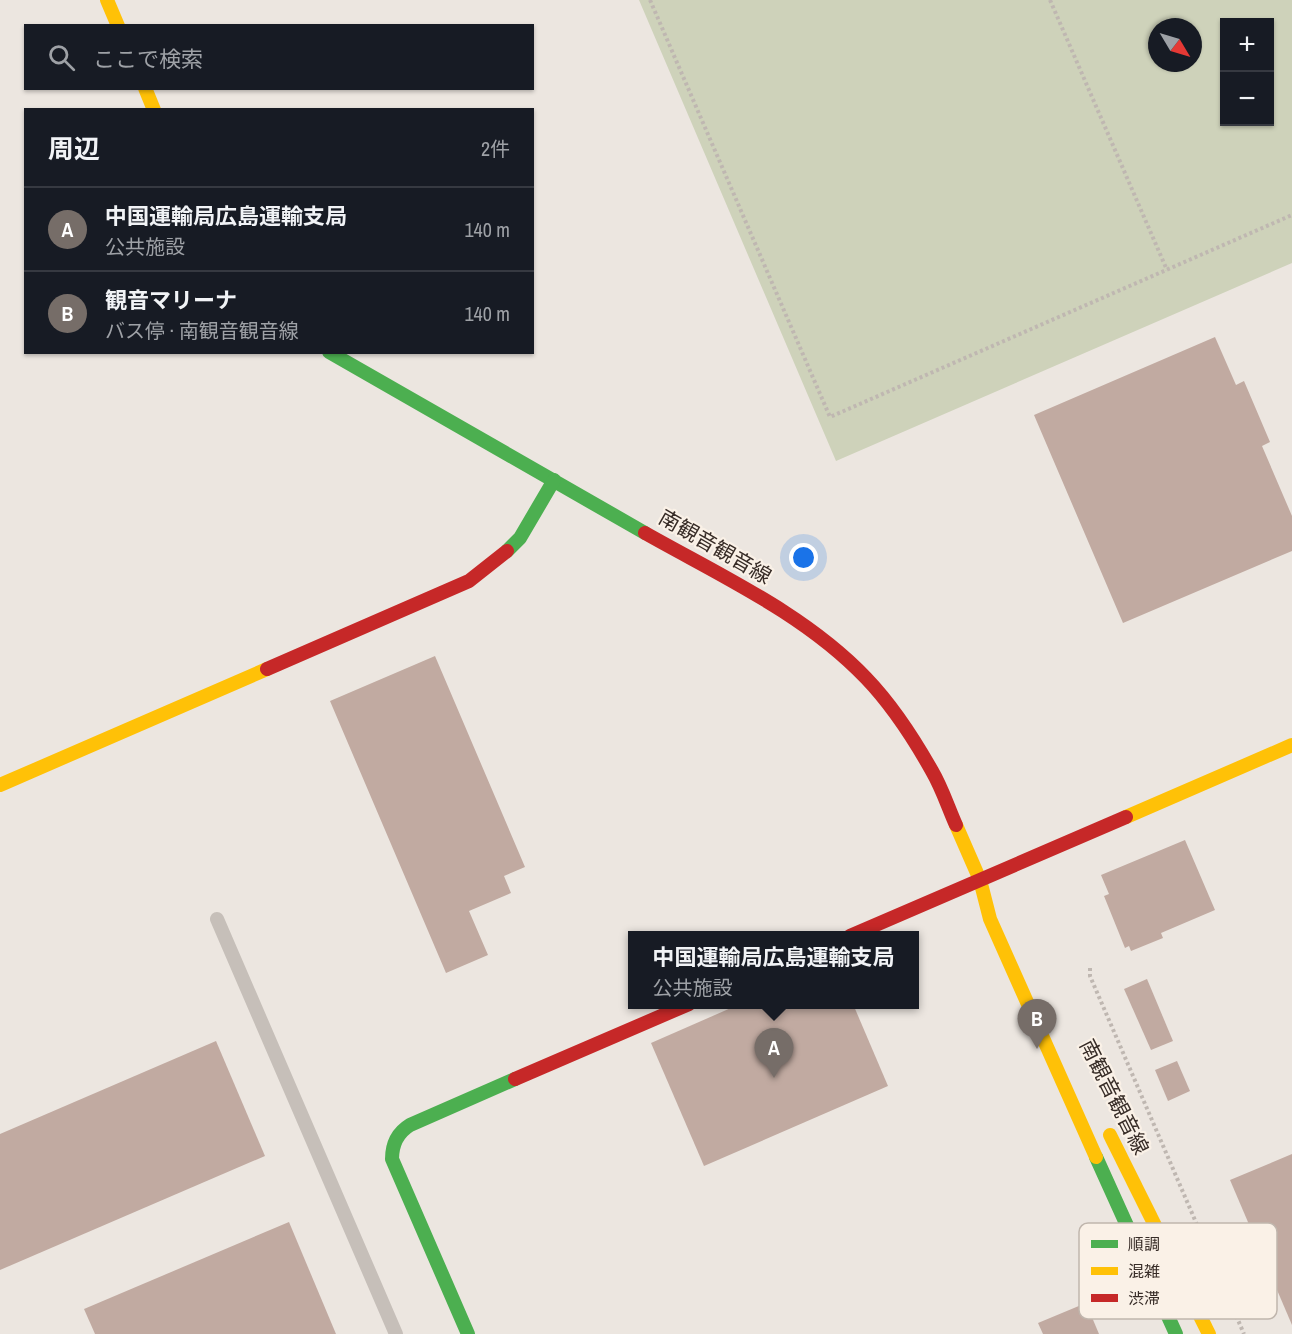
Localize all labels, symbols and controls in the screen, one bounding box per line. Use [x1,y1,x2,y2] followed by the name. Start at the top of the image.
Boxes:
[1148,18,1202,72] north arrow
[1220,18,1274,126] map controls
[1220,18,1274,72] button: +
[24,24,534,90] search box
[45,41,78,74] icon: search
[93,44,203,74] text: ここで検索
[1220,72,1274,126] button: −
[48,131,100,166] text: 周辺
[481,135,510,162] text: 2件
[105,201,347,231] text: 中国運輸局広島運輸支局
[62,216,73,243] text: A
[464,216,510,243] text: 140 m
[105,233,185,260] text: 公共施設
[105,285,237,315] text: 観音マリーナ
[62,300,73,327] text: B
[464,300,510,327] text: 140 m
[105,317,299,344] text: バス停 · 南観音観音線
[653,503,777,591] street label: 南観音観音線
[789,543,818,572] your location
[628,931,919,1009] popup
[652,942,895,972] text: 中国運輸局広島運輸支局
[652,974,732,1001] text: 公共施設
[1018,1000,1056,1049] pin: B
[754,1028,794,1078] pin: A
[1073,1034,1156,1159] street label: 南観音観音線
[1079,1223,1277,1319] legend
[1128,1233,1160,1255] text: 順調
[1128,1260,1160,1282] text: 混雑
[1128,1287,1160,1309] text: 渋滞

